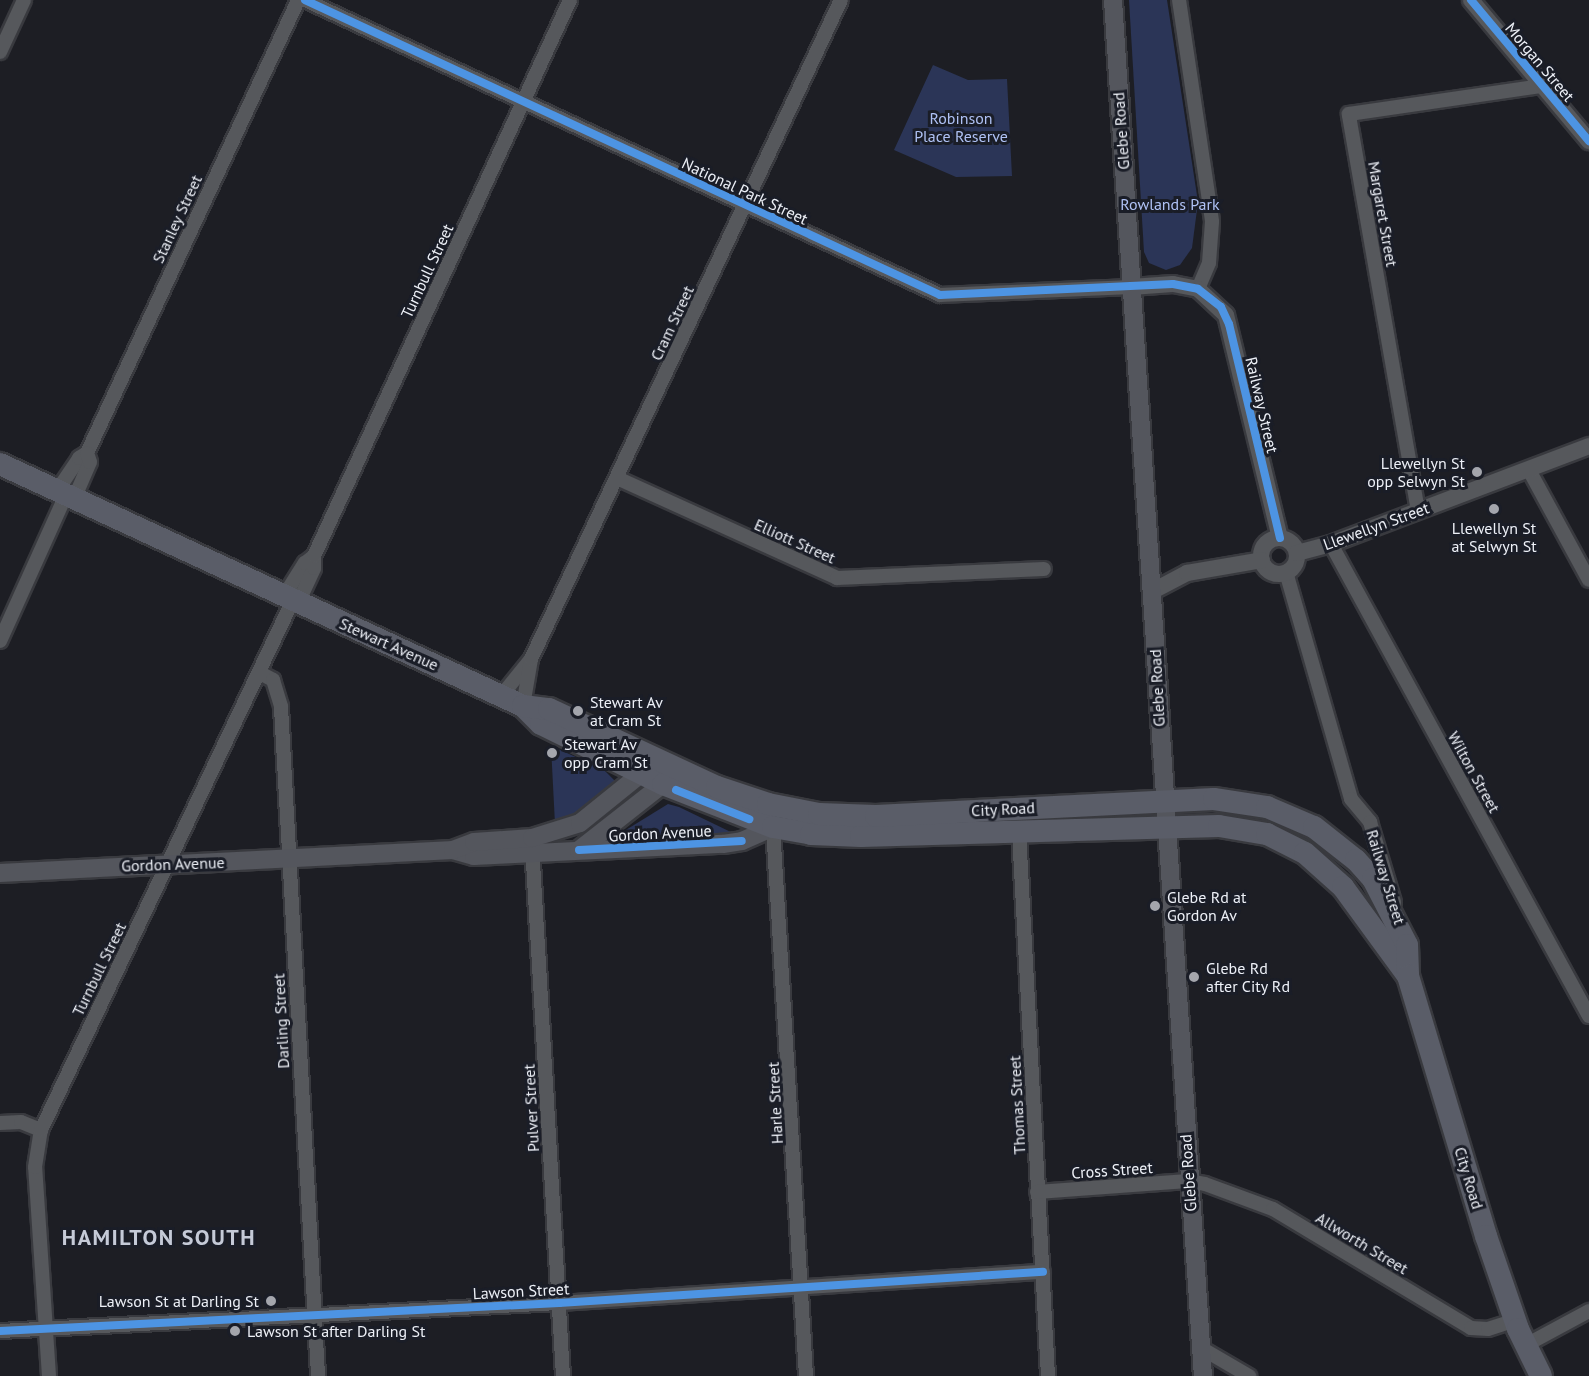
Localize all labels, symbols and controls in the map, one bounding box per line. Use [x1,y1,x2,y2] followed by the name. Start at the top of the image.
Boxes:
[1501,19,1579,105] street label: Morgan Street
[1109,92,1133,170] street label: Glebe Road
[914,108,1008,146] park label: Robinson Place Reserve
[679,153,811,229] street label: National Park Street
[1364,160,1402,268] street label: Margaret Street
[148,172,206,266] street label: Stanley Street
[1120,194,1220,214] park label: Rowlands Park
[397,221,457,321] street label: Turnbull Street
[646,283,698,363] street label: Cram Street
[1242,355,1282,455] street label: Railway Street
[1367,453,1465,491] place label: Llewellyn St opp Selwyn St
[1470,465,1484,479] marker: Llewellyn St opp Selwyn St
[1320,498,1432,554] street label: Llewellyn Street
[1487,502,1501,516] marker: Llewellyn St at Selwyn St
[751,515,839,567] street label: Elliott Street
[1451,518,1537,556] place label: Llewellyn St at Selwyn St
[336,613,442,675] street label: Stewart Avenue
[1145,649,1169,727] street label: Glebe Road
[590,692,664,730] place label: Stewart Av at Cram St
[571,704,585,718] marker: Stewart Av at Cram St
[1444,728,1504,816] street label: Wilton Street
[564,734,648,772] place label: Stewart Av opp Cram St
[545,746,559,760] marker: Stewart Av opp Cram St
[970,798,1036,820] street label: City Road
[608,821,712,845] street label: Gordon Avenue
[1362,827,1410,927] street label: Railway Street
[121,853,225,875] street label: Gordon Avenue
[1167,887,1246,925] place label: Glebe Rd at Gordon Av
[1148,899,1162,913] marker: Glebe Rd at Gordon Av
[68,919,130,1019] street label: Turnbull Street
[1206,958,1291,996] place label: Glebe Rd after City Rd
[1187,970,1201,984] marker: Glebe Rd after City Rd
[269,973,293,1069] street label: Darling Street
[1005,1055,1029,1155] street label: Thomas Street
[763,1062,787,1144] street label: Harle Street
[519,1064,543,1152] street label: Pulver Street
[1176,1134,1200,1212] street label: Glebe Road
[1450,1144,1488,1212] street label: City Road
[1071,1158,1153,1182] street label: Cross Street
[1312,1208,1412,1278] street label: Allworth Street
[62,1225,256,1251] district label: HAMILTON SOUTH
[472,1279,570,1303] street label: Lawson Street
[99,1291,259,1311] place label: Lawson St at Darling St
[264,1294,278,1308] marker: Lawson St at Darling St
[247,1321,425,1341] place label: Lawson St after Darling St
[228,1324,242,1338] marker: Lawson St after Darling St

